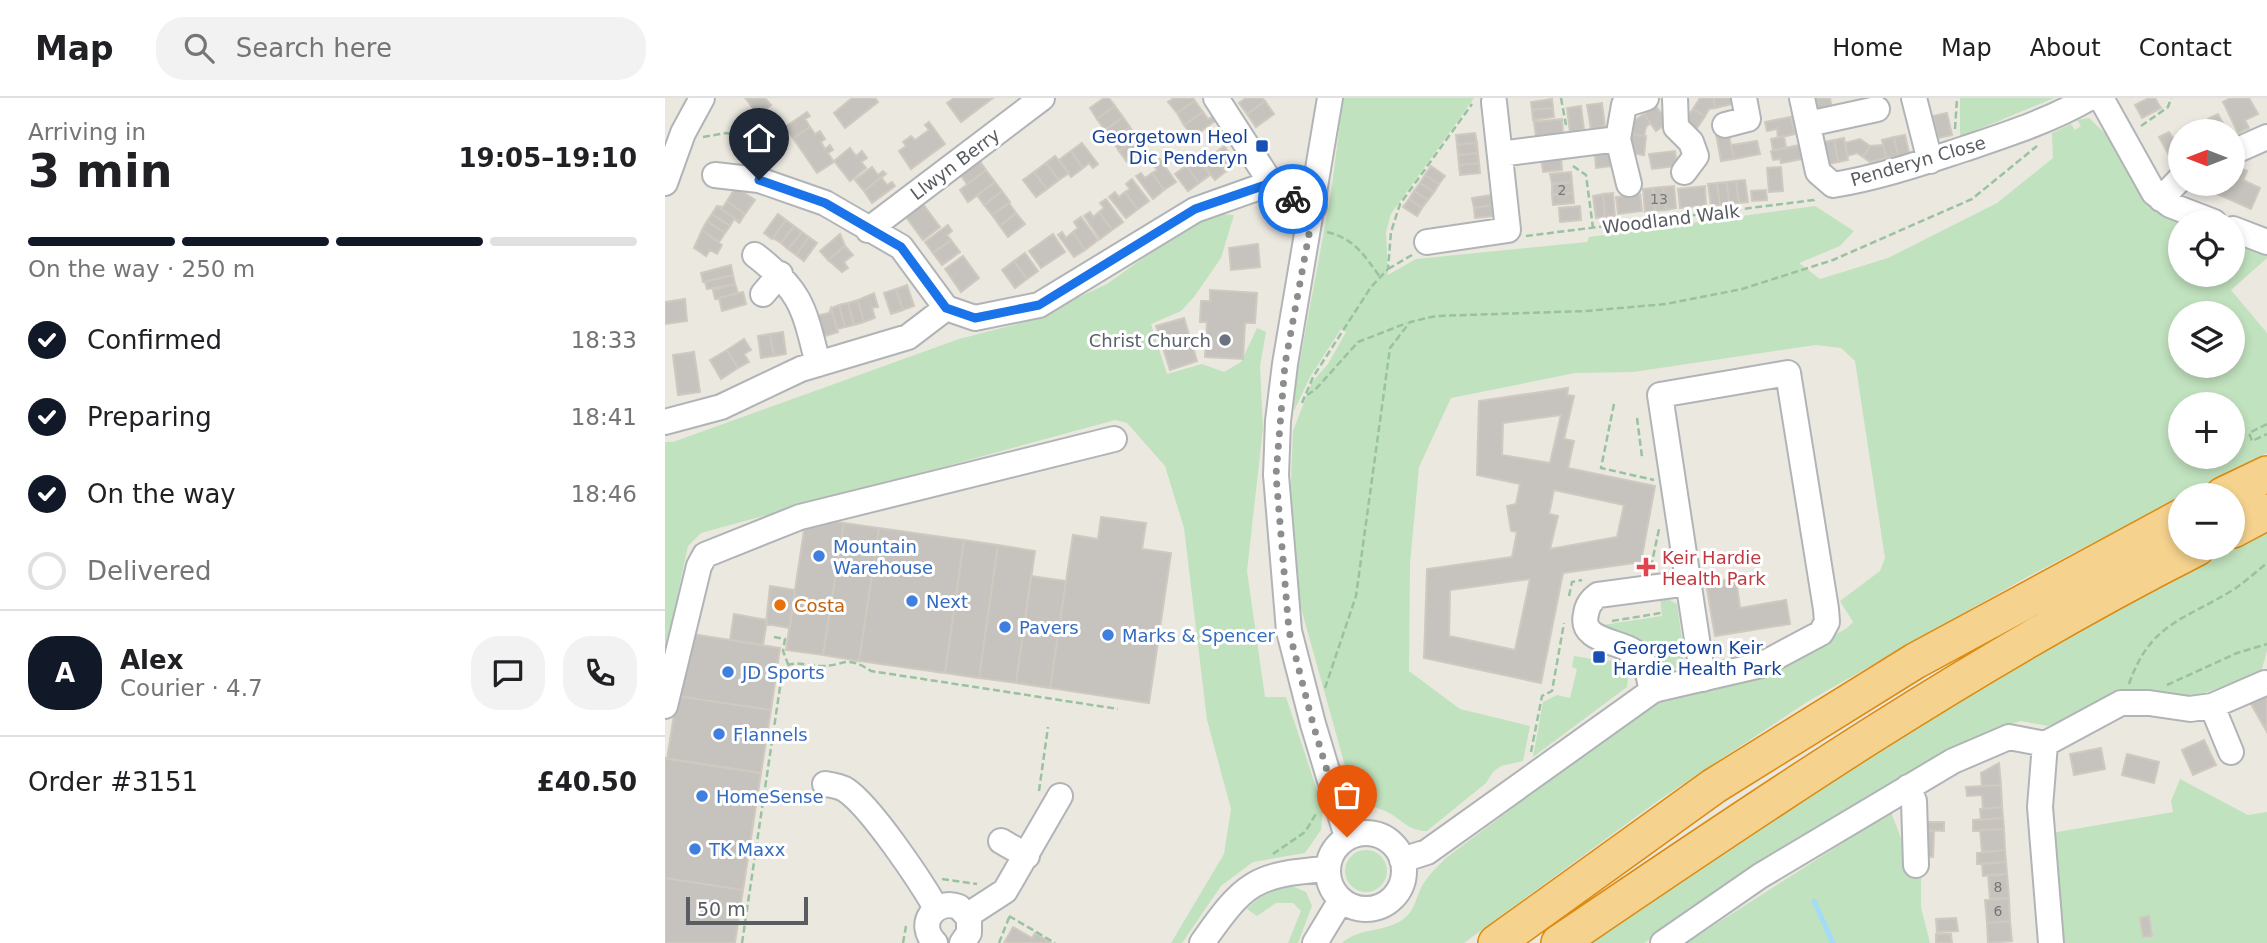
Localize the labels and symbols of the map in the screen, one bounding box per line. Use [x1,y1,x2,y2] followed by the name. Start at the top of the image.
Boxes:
[729,108,789,180] pin
[2168,119,2245,196] north arrow
[906,123,1004,204] street label: Llwyn Berry
[1092,126,1248,168] place label: Georgetown Heol Dic Penderyn
[1848,132,1988,190] street label: Penderyn Close
[1254,138,1270,154] marker: Georgetown Heol Dic Penderyn
[1258,164,1328,234] courier
[1558,182,1566,198] house number: 2
[1650,191,1668,207] house number: 13
[1601,200,1741,238] street label: Woodland Walk
[1089,330,1211,351] place label: Christ Church
[1217,332,1233,348] marker: Christ Church
[833,536,933,578] place label: Mountain Warehouse
[1662,547,1766,589] place label: Keir Hardie Health Park
[811,548,827,564] marker: Mountain Warehouse
[1636,557,1656,577] marker: Keir Hardie Health Park
[926,591,968,612] place label: Next
[904,593,920,609] marker: Next
[794,595,845,616] place label: Costa
[772,597,788,613] marker: Costa
[1019,617,1079,638] place label: Pavers
[997,619,1013,635] marker: Pavers
[1122,625,1276,646] place label: Marks & Spencer
[1100,627,1116,643] marker: Marks & Spencer
[1613,637,1782,679] place label: Georgetown Keir Hardie Health Park
[1591,649,1607,665] marker: Georgetown Keir Hardie Health Park
[741,662,825,683] place label: JD Sports
[720,664,736,680] marker: JD Sports
[733,724,808,745] place label: Flannels
[711,726,727,742] marker: Flannels
[1317,765,1377,837] pin
[716,786,824,807] place label: HomeSense
[694,788,710,804] marker: HomeSense
[708,839,786,860] place label: TK Maxx
[687,841,703,857] marker: TK Maxx
[1994,879,2002,895] house number: 8
[686,894,809,926] scale bar
[1994,903,2003,919] house number: 6

